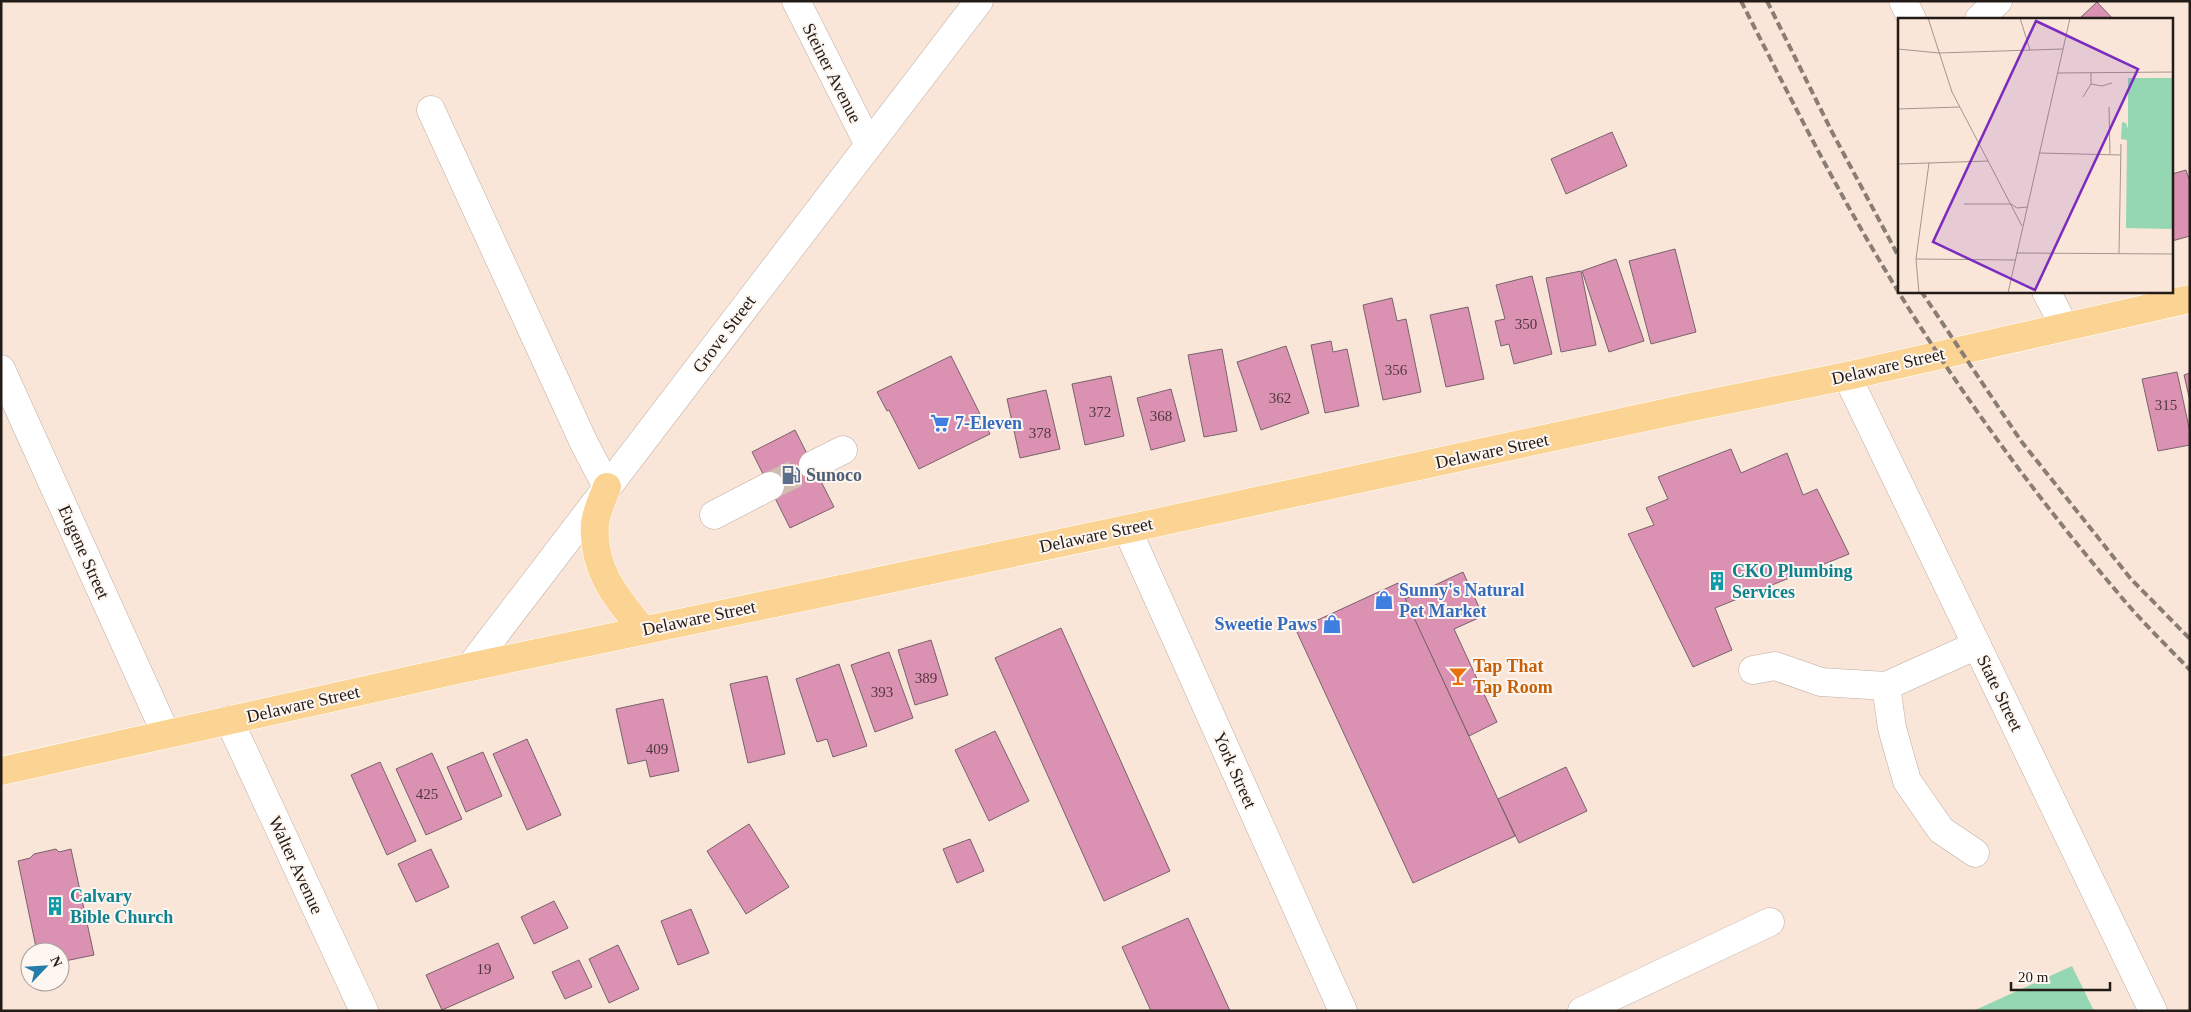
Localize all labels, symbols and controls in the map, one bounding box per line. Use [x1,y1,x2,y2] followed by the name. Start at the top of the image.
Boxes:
[1898,18,2174,292] inset map
[798,20,866,126] street label: Steiner Avenue
[688,291,760,377] street label: Grove Street
[1515,316,1537,332] house number: 350
[1830,343,1946,389] street label: Delaware Street
[1385,362,1408,378] house number: 356
[1269,390,1291,406] house number: 362
[2155,397,2177,413] house number: 315
[1089,404,1111,420] house number: 372
[1150,408,1172,424] house number: 368
[929,412,951,434] supermarket icon: 7-Eleven
[955,413,1022,433] place label: 7-Eleven
[1029,425,1051,441] house number: 378
[1433,429,1551,473] street label: Delaware Street
[780,464,802,486] fuel station icon: Sunoco
[806,465,862,485] place label: Sunoco
[54,502,114,602] street label: Eugene Street
[1037,513,1155,557] street label: Delaware Street
[1732,561,1853,602] place label: CKO Plumbing Services
[1706,570,1728,592] building icon: CKO Plumbing Services
[1399,580,1525,621] place label: Sunny's Natural Pet Market
[1373,589,1395,611] shop icon: Sunny's Natural Pet Market
[640,596,758,640] street label: Delaware Street
[1321,613,1343,635] shop icon: Sweetie Paws
[1215,614,1317,634] place label: Sweetie Paws
[1973,652,2027,734] street label: State Street
[1473,656,1553,697] place label: Tap That Tap Room
[1447,665,1469,687] bar icon: Tap That Tap Room
[915,670,937,686] house number: 389
[245,681,361,727] street label: Delaware Street
[871,684,893,700] house number: 393
[1209,729,1261,811] street label: York Street
[646,741,668,757] house number: 409
[416,786,438,802] house number: 425
[265,813,327,917] street label: Walter Avenue
[70,886,173,927] place label: Calvary Bible Church
[44,895,66,917] building icon: Calvary Bible Church
[20,942,70,992] north arrow
[47,954,65,969] text: N
[2011,960,2110,992] scale bar
[477,961,492,977] house number: 19
[2018,969,2049,985] text: 20 m

